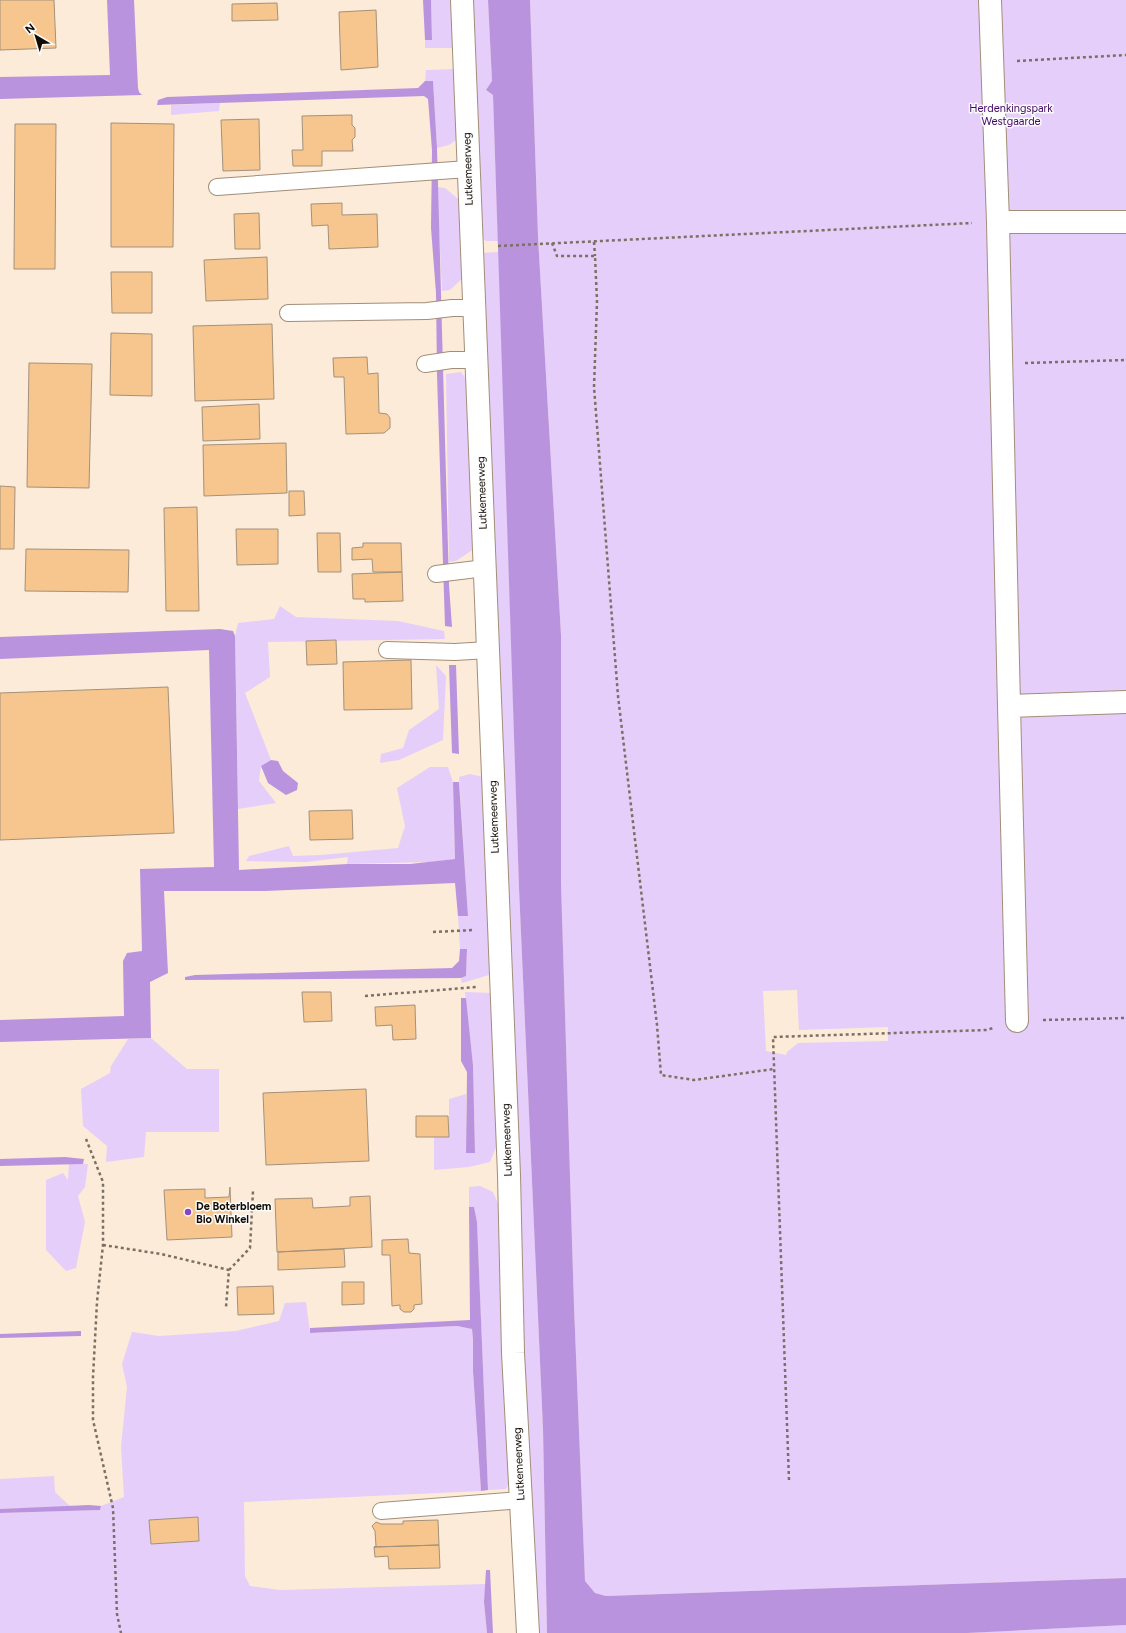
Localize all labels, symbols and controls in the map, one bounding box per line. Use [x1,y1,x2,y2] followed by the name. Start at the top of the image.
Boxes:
[16,16,56,56] north arrow
[23,21,38,36] text: N
[969,102,1053,128] park label: Herdenkingspark Westgaarde
[460,132,476,206] street label: Lutkemeerweg
[474,456,490,530] street label: Lutkemeerweg
[486,780,502,854] street label: Lutkemeerweg
[499,1103,515,1177] street label: Lutkemeerweg
[196,1200,272,1226] place label: De Boterbloem Bio Winkel
[183,1207,193,1217] marker: De Boterbloem Bio Winkel
[511,1427,527,1501] street label: Lutkemeerweg

